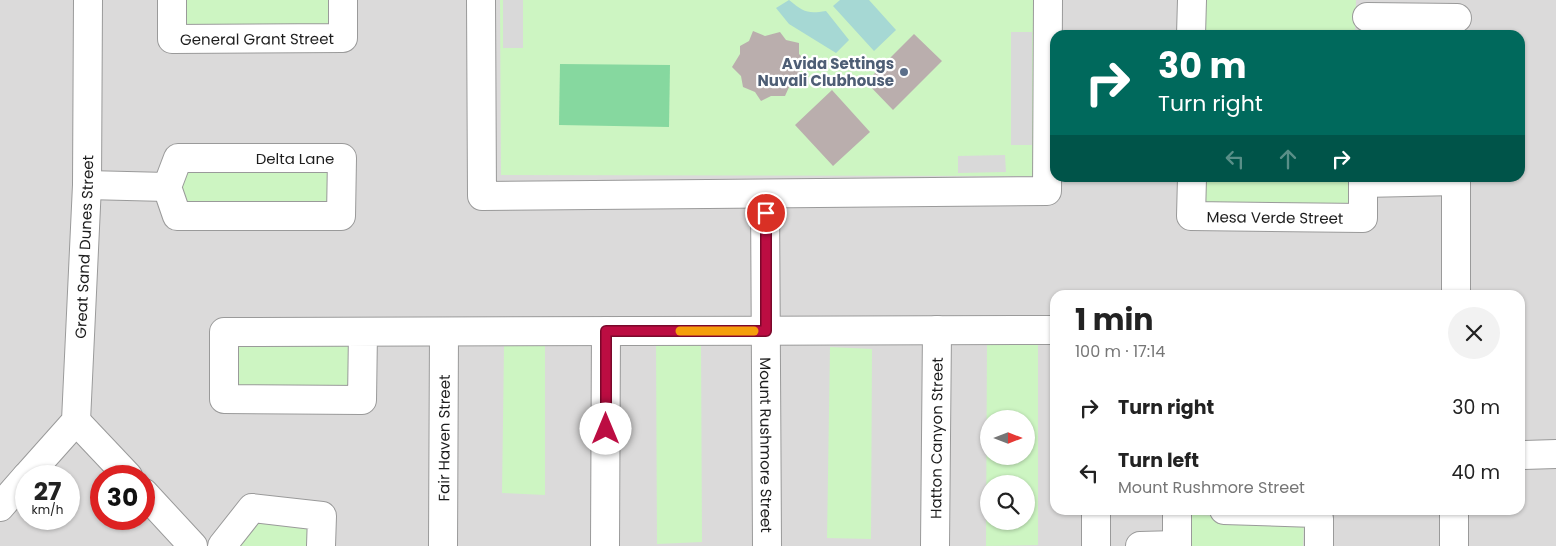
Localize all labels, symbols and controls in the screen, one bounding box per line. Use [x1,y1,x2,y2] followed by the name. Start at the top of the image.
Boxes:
[180,28,334,49] street label: General Grant Street
[1158,41,1246,90] text: 30 m
[1075,50,1140,115] icon: right
[757,53,894,91] place label: Avida Settings Nuvali Clubhouse
[898,66,910,78] marker: Avida Settings Nuvali Clubhouse
[1158,88,1263,119] text: Turn right
[1221,145,1249,173] icon: left
[1274,145,1302,173] icon: ahead
[1327,145,1355,173] icon: right
[256,148,334,169] street label: Delta Lane
[69,155,98,339] street label: Great Sand Dunes Street
[745,192,787,234] pin
[752,199,780,227] icon: arrive
[1206,206,1343,228] street label: Mesa Verde Street
[1075,298,1153,341] text: 1 min
[1448,307,1500,359] button: close
[1075,340,1165,363] text: 100 m · 17:14
[755,357,777,533] street label: Mount Rushmore Street
[925,357,947,519] street label: Hatton Canyon Street
[433,374,454,502] street label: Fair Haven Street
[1075,394,1103,422] icon: right
[1118,394,1214,421] text: Turn right
[1452,394,1500,421] text: 30 m
[579,402,631,454] position arrow
[980,410,1035,465] north arrow
[980,410,1035,530] map controls
[1118,447,1199,474] text: Turn left
[1075,459,1103,487] icon: left
[1451,459,1500,486] text: 40 m
[90,465,155,530] speed limit sign: 30
[34,474,61,509] text: 27
[980,475,1035,530] button: search
[1118,476,1305,499] text: Mount Rushmore Street
[32,501,63,518] text: km/h

